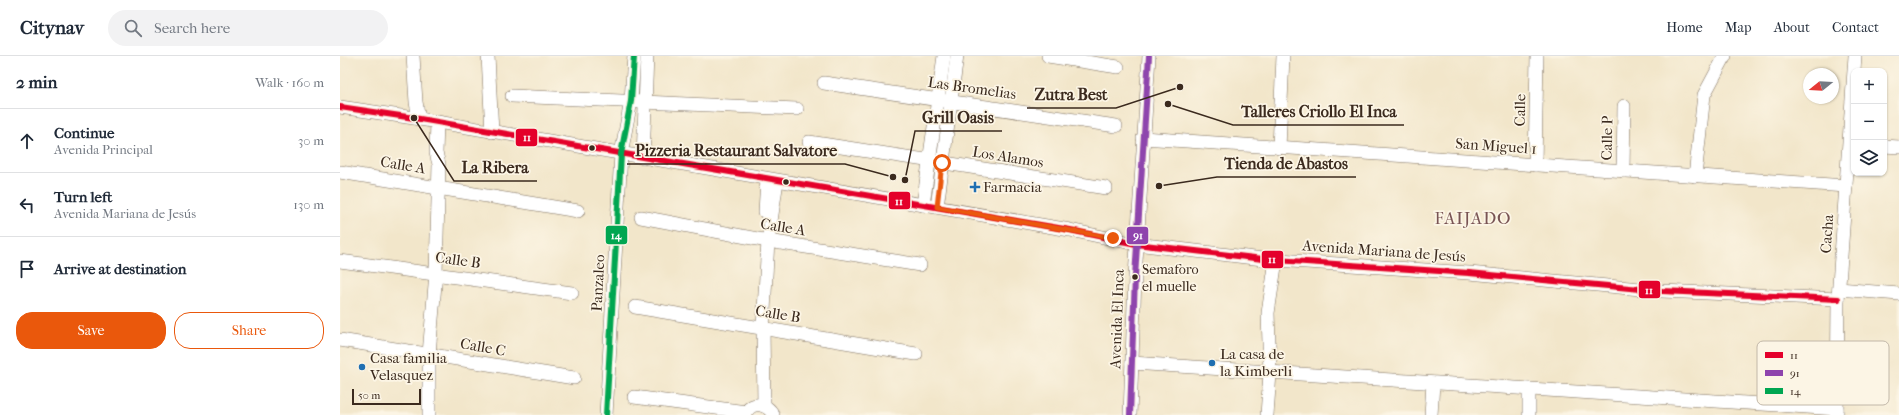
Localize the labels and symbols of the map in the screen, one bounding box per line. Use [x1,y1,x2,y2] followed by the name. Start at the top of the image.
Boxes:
[1803,68,1839,104] north arrow
[927,73,1018,103] street label: Las Bromelias
[1027,80,1116,108] callout: Zutra Best
[1034,85,1108,104] text: Zutra Best
[1511,93,1529,126] street label: Calle
[1233,97,1404,125] callout: Talleres Criollo El Inca
[1240,102,1397,121] text: Talleres Criollo El Inca
[915,103,1002,131] callout: Grill Oasis
[922,108,994,127] text: Grill Oasis
[1598,115,1616,161] street label: Calle P
[515,128,538,147] line badge: 11
[523,131,531,144] text: 11
[1455,134,1537,158] street label: San Miguel 1
[627,136,845,164] callout: Pizzeria Restaurant Salvatore
[635,141,837,160] text: Pizzeria Restaurant Salvatore
[971,142,1045,172] street label: Los Alamos
[587,143,597,153] unlabelled marker
[1217,149,1356,177] callout: Tienda de Abastos
[379,153,427,177] street label: Calle A
[454,153,537,181] callout: La Ribera
[933,154,951,172] route start
[1223,154,1348,173] text: Tienda de Abastos
[461,158,529,177] text: La Ribera
[781,177,791,187] unlabelled marker
[983,178,1043,196] place label: Farmacia
[970,182,980,192] marker: Farmacia
[888,191,911,210] line badge: 11
[895,195,903,208] text: 11
[1434,208,1512,228] district label: FAIJADO
[1817,213,1837,254] street label: Cacha
[759,215,807,239] street label: Calle A
[605,225,628,245] line badge: 14
[1126,226,1149,245] line badge: 91
[611,229,622,242] text: 14
[1104,229,1122,247] route end
[1132,229,1143,242] text: 91
[1301,236,1467,266] street label: Avenida Mariana de Jesús
[434,248,482,272] street label: Calle B
[1261,250,1284,269] line badge: 11
[1268,253,1276,266] text: 11
[588,254,609,312] street label: Panzaleo
[1142,261,1199,295] place label: Semaforo el muelle
[1106,268,1128,370] street label: Avenida El Inca
[1130,272,1140,282] marker: Semaforo el muelle
[1638,280,1661,299] line badge: 11
[1645,284,1653,297] text: 11
[754,302,802,326] street label: Calle B
[459,334,507,360] street label: Calle C
[1757,341,1889,405] legend
[1219,345,1293,380] place label: La casa de la Kimberli
[369,349,448,384] place label: Casa familia Velasquez
[1790,349,1798,362] text: 11
[1207,358,1217,368] marker: La casa de la Kimberli
[357,362,367,372] marker: Casa familia Velasquez
[1790,367,1800,380] text: 91
[1790,385,1801,398] text: 14
[352,387,421,406] scale bar

